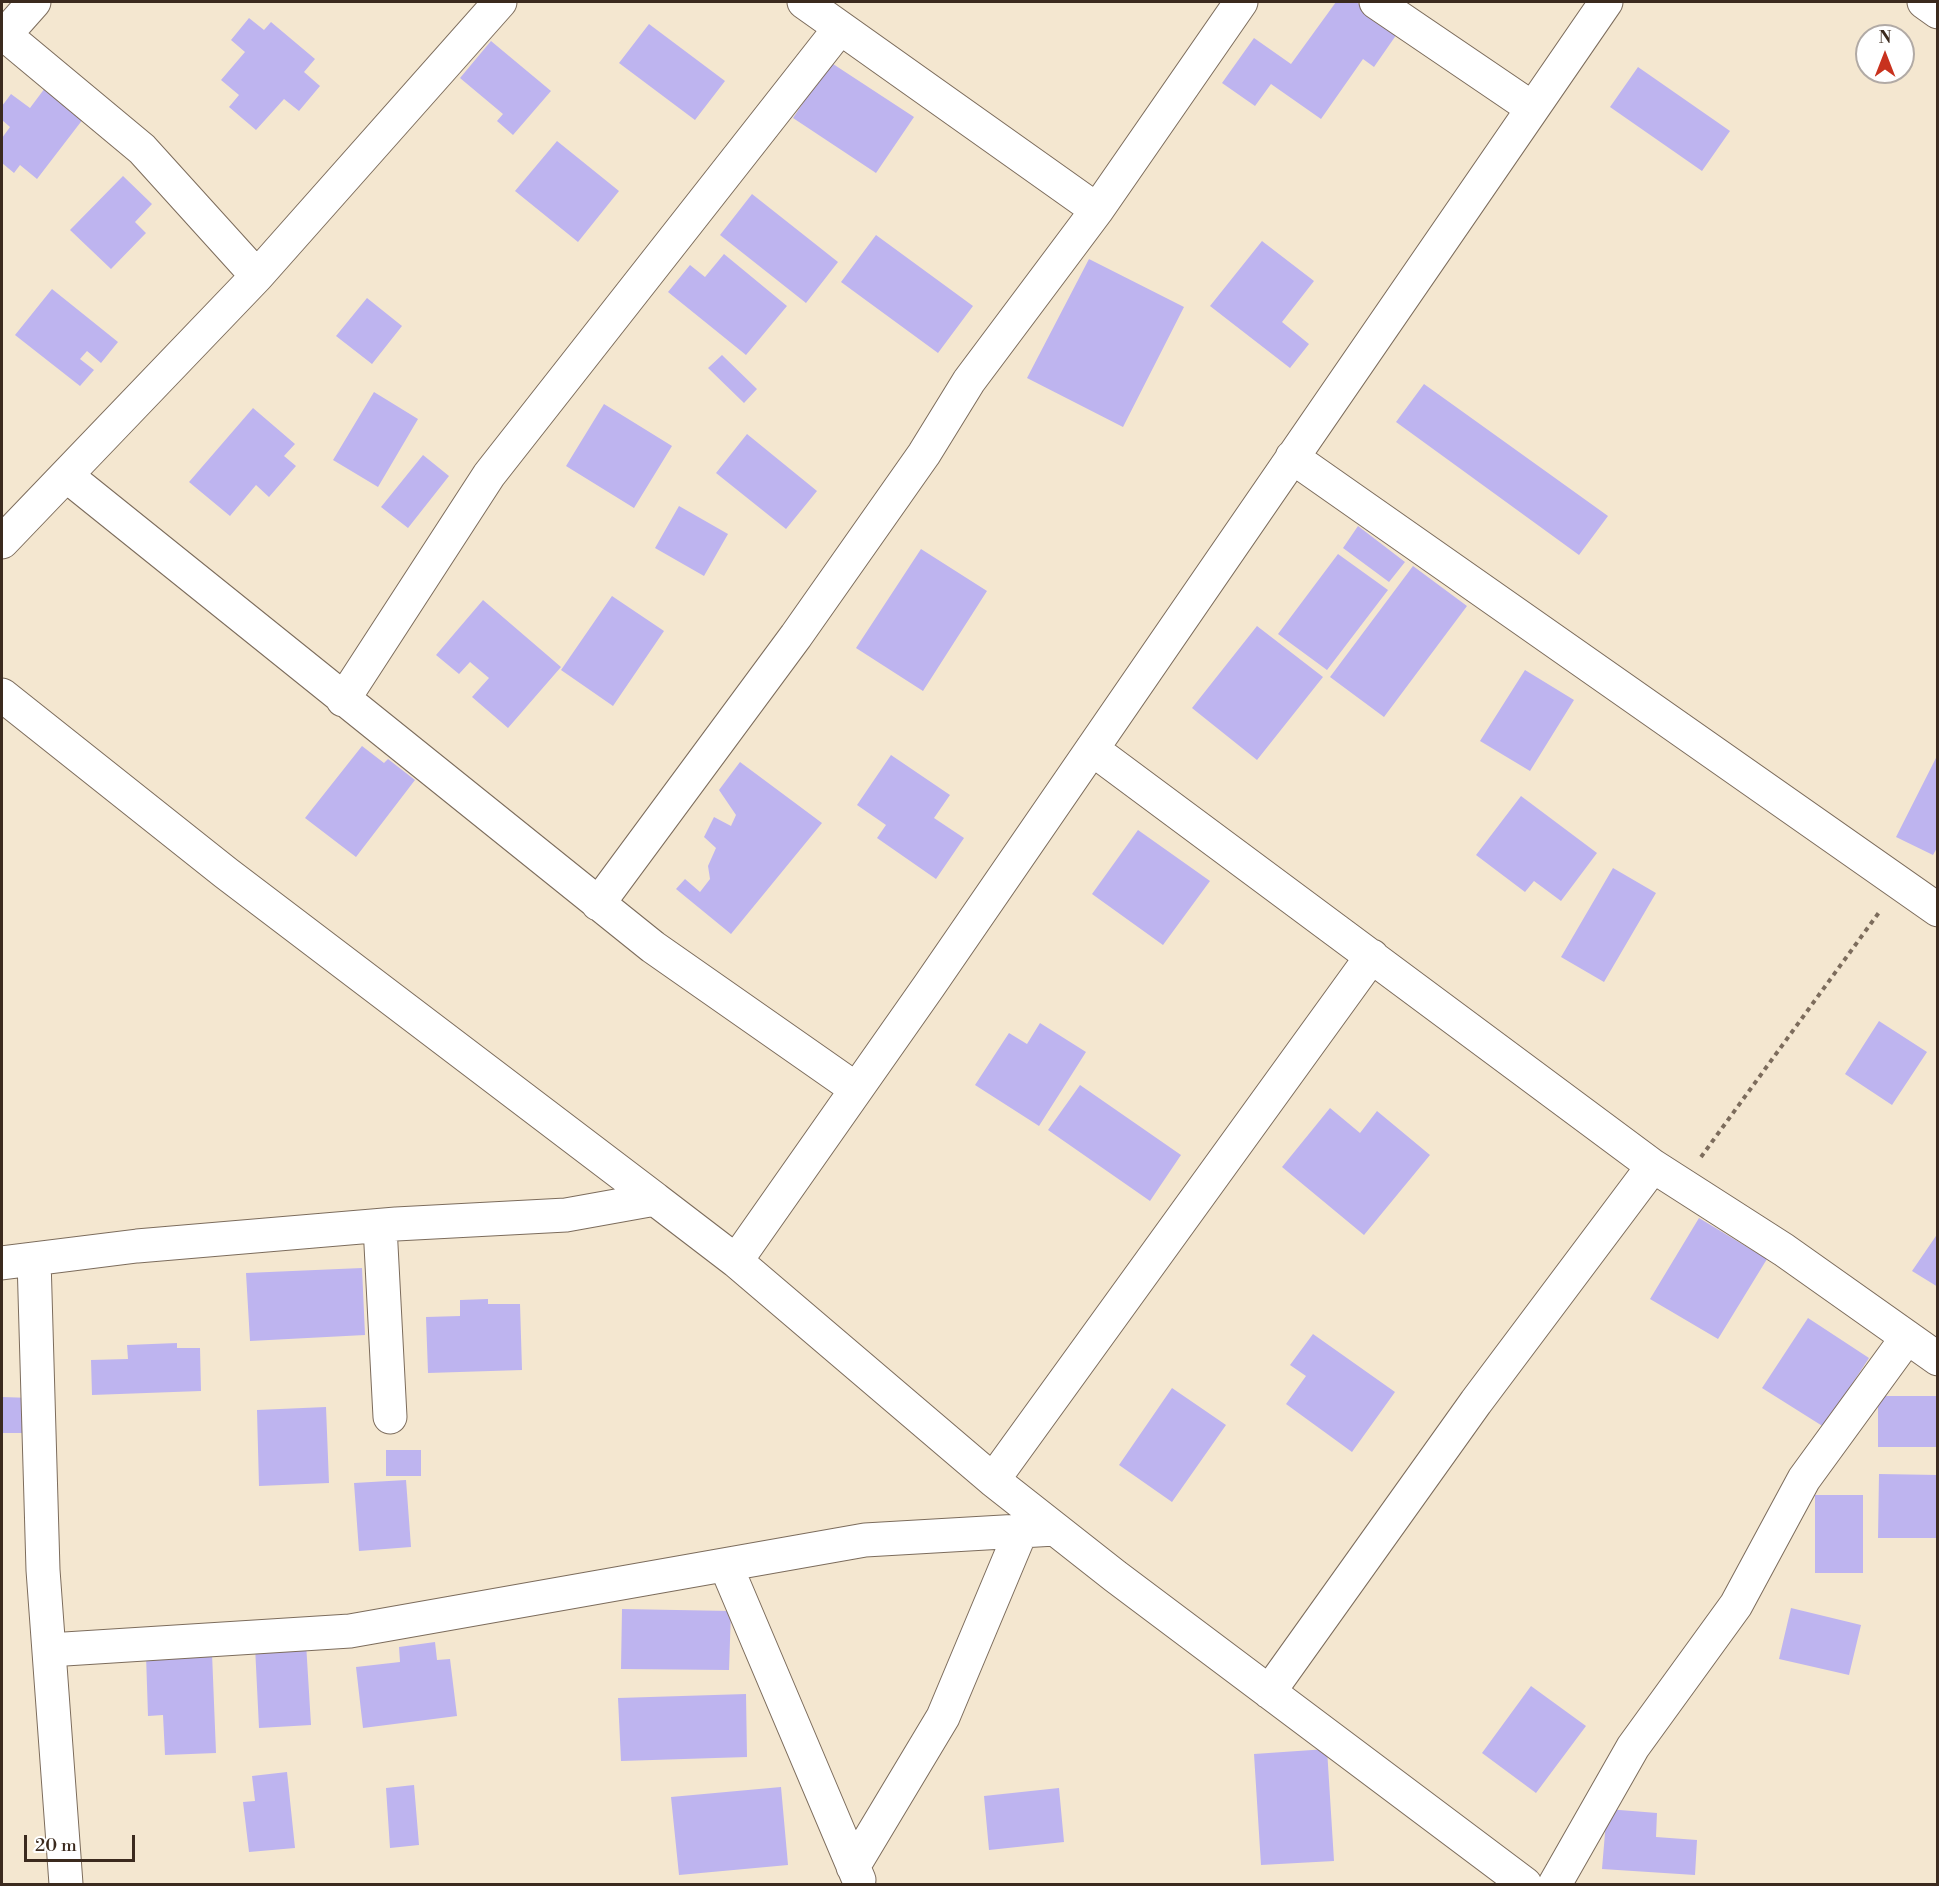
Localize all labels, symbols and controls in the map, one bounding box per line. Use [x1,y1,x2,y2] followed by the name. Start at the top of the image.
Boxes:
[1855,24,1915,84] north arrow
[1879,28,1891,48] text: N
[27,1823,138,1861] scale bar
[35,1834,77,1857] text: 20 m

